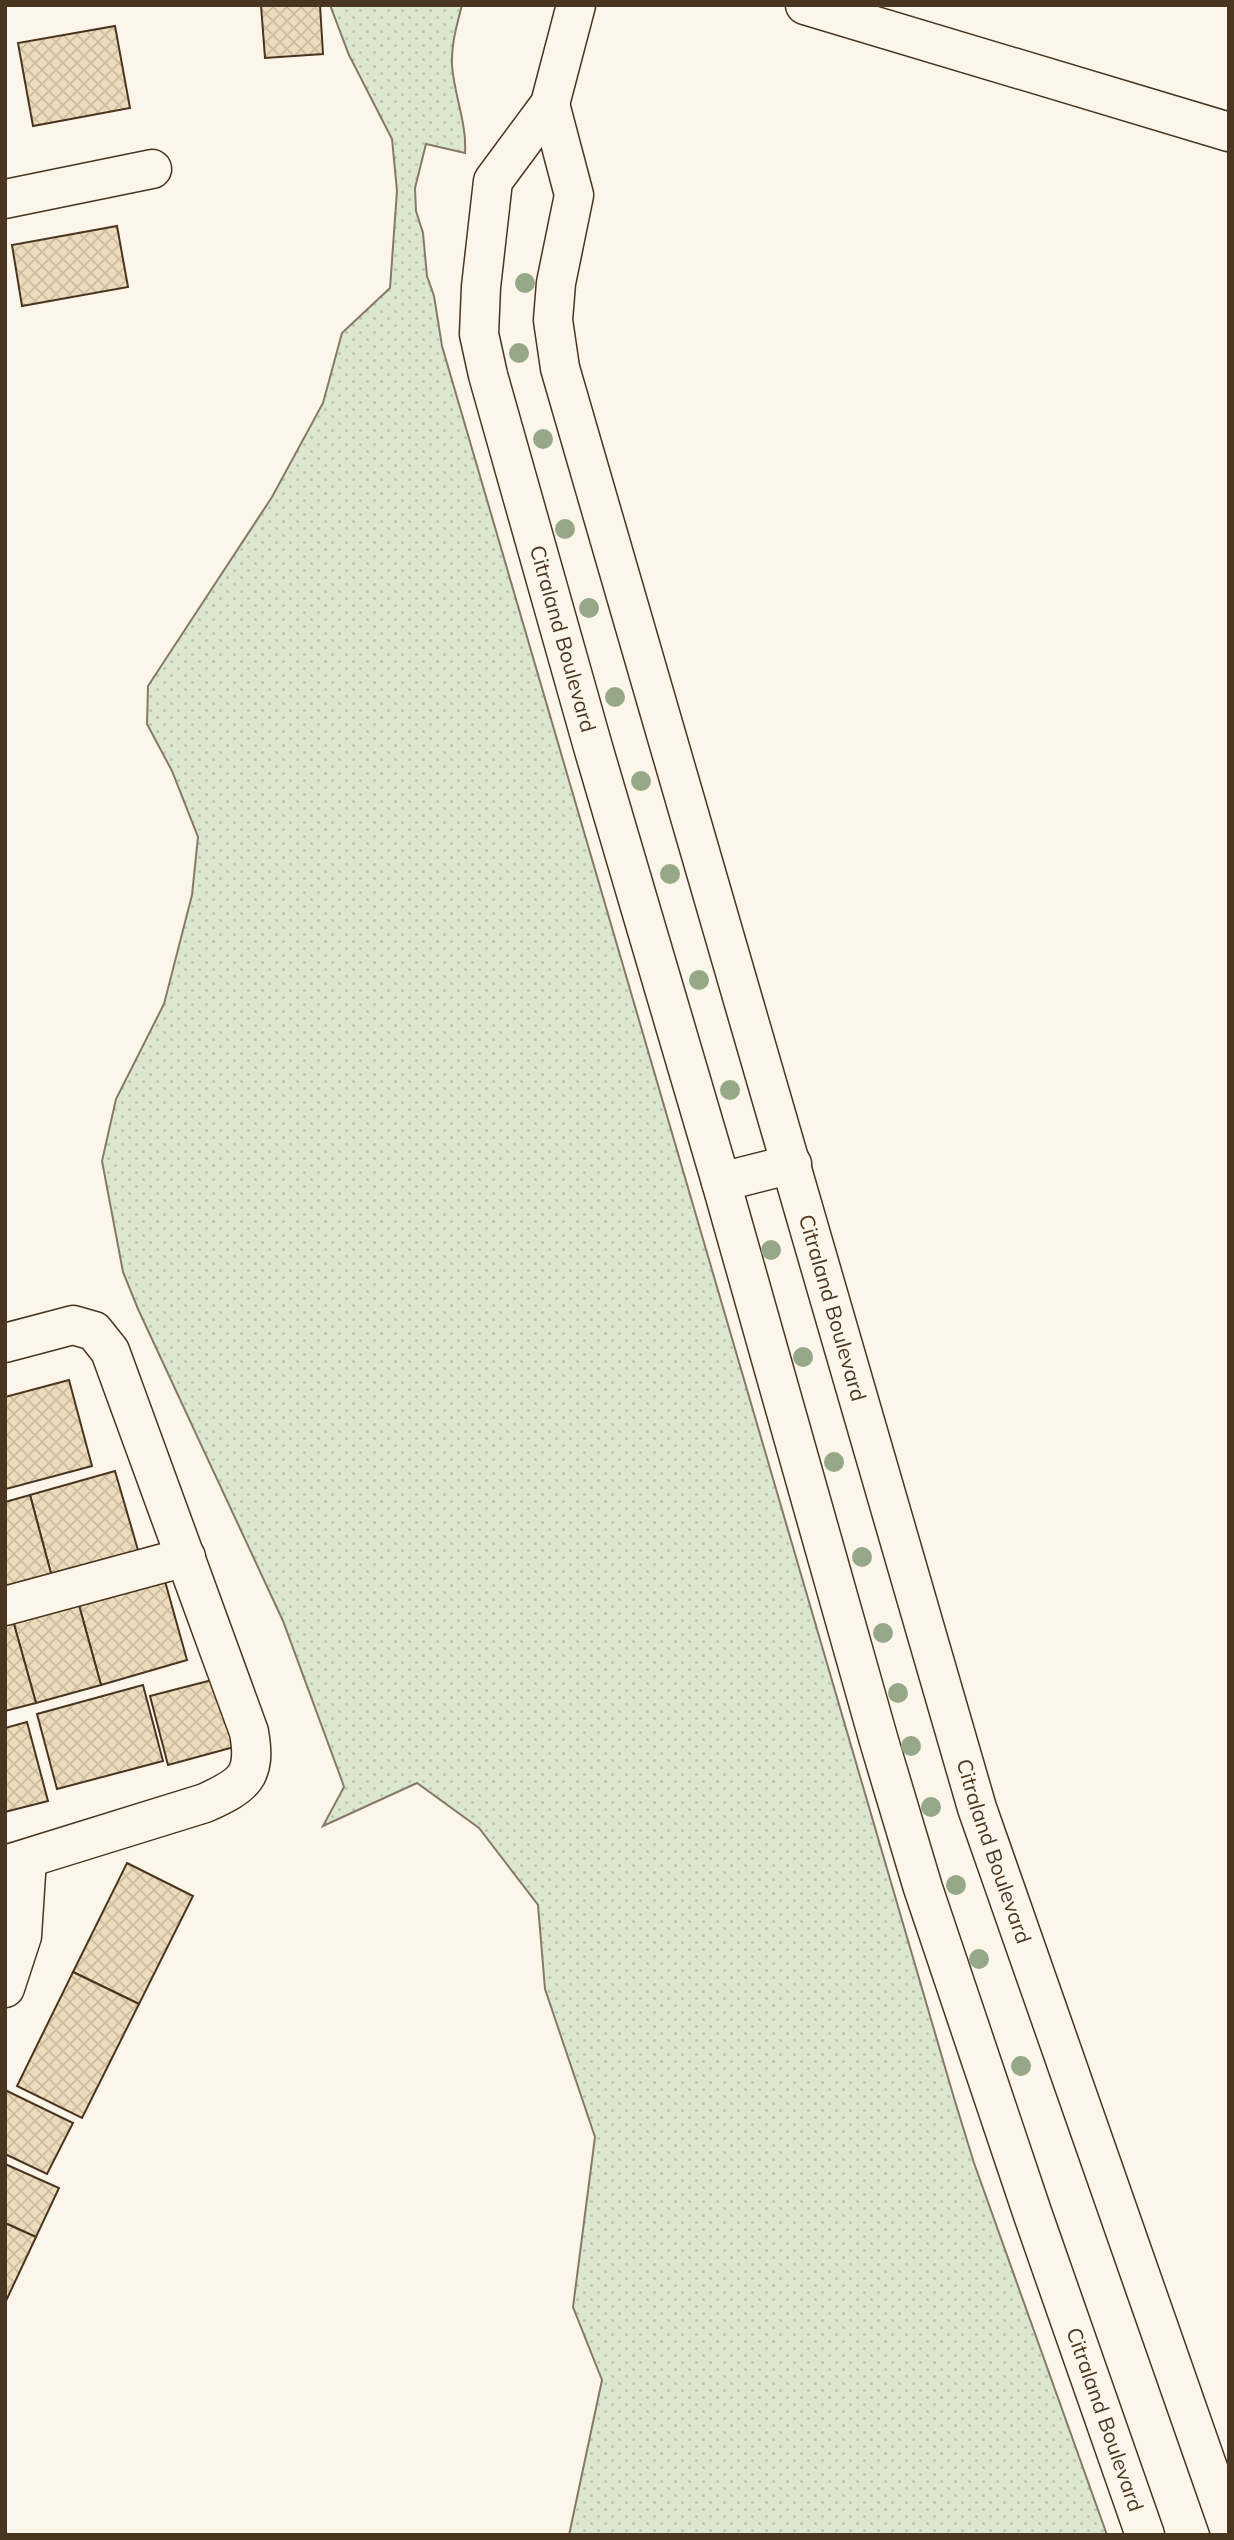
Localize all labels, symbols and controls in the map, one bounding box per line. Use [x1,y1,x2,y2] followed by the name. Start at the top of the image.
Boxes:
[525,542,602,735] street label: Citraland Boulevard
[794,1211,872,1404] street label: Citraland Boulevard
[951,1756,1037,1947] street label: Citraland Boulevard
[1061,2324,1150,2515] street label: Citraland Boulevard

